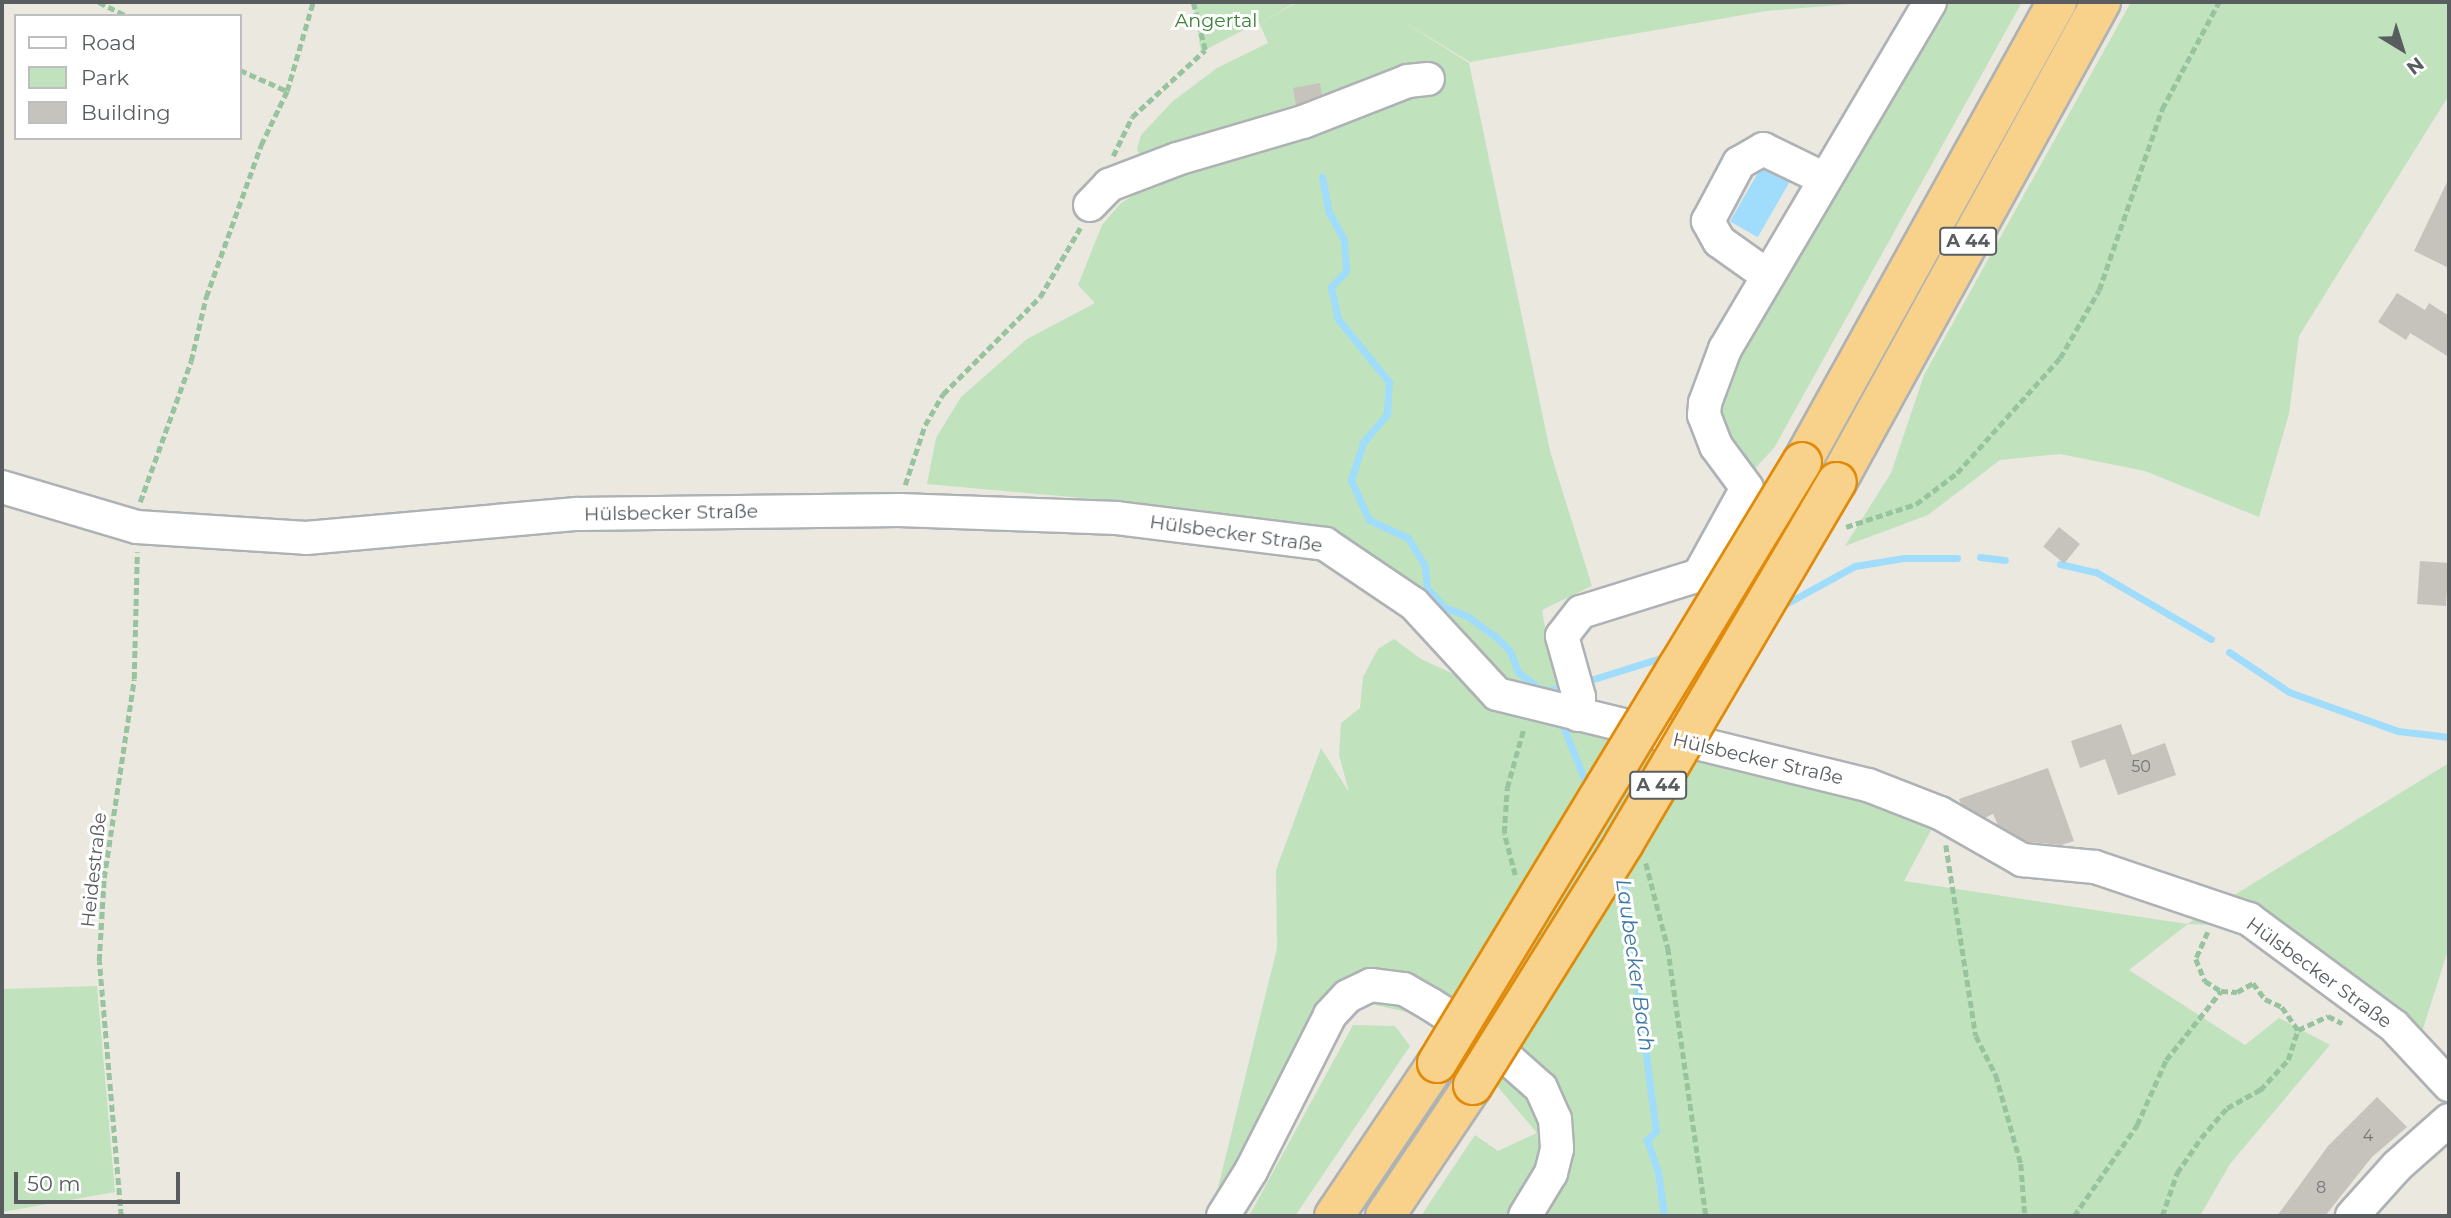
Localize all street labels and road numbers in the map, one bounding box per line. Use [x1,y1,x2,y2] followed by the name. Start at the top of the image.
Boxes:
[1938,227,1998,256] road number: A 44
[584,500,758,526] street label: Hülsbecker Straße
[1148,511,1324,557] street label: Hülsbecker Straße
[1671,728,1845,790] street label: Hülsbecker Straße
[1628,770,1688,800] road number: A 44
[77,811,111,929] street label: Heidestraße
[2242,913,2396,1033] street label: Hülsbecker Straße

